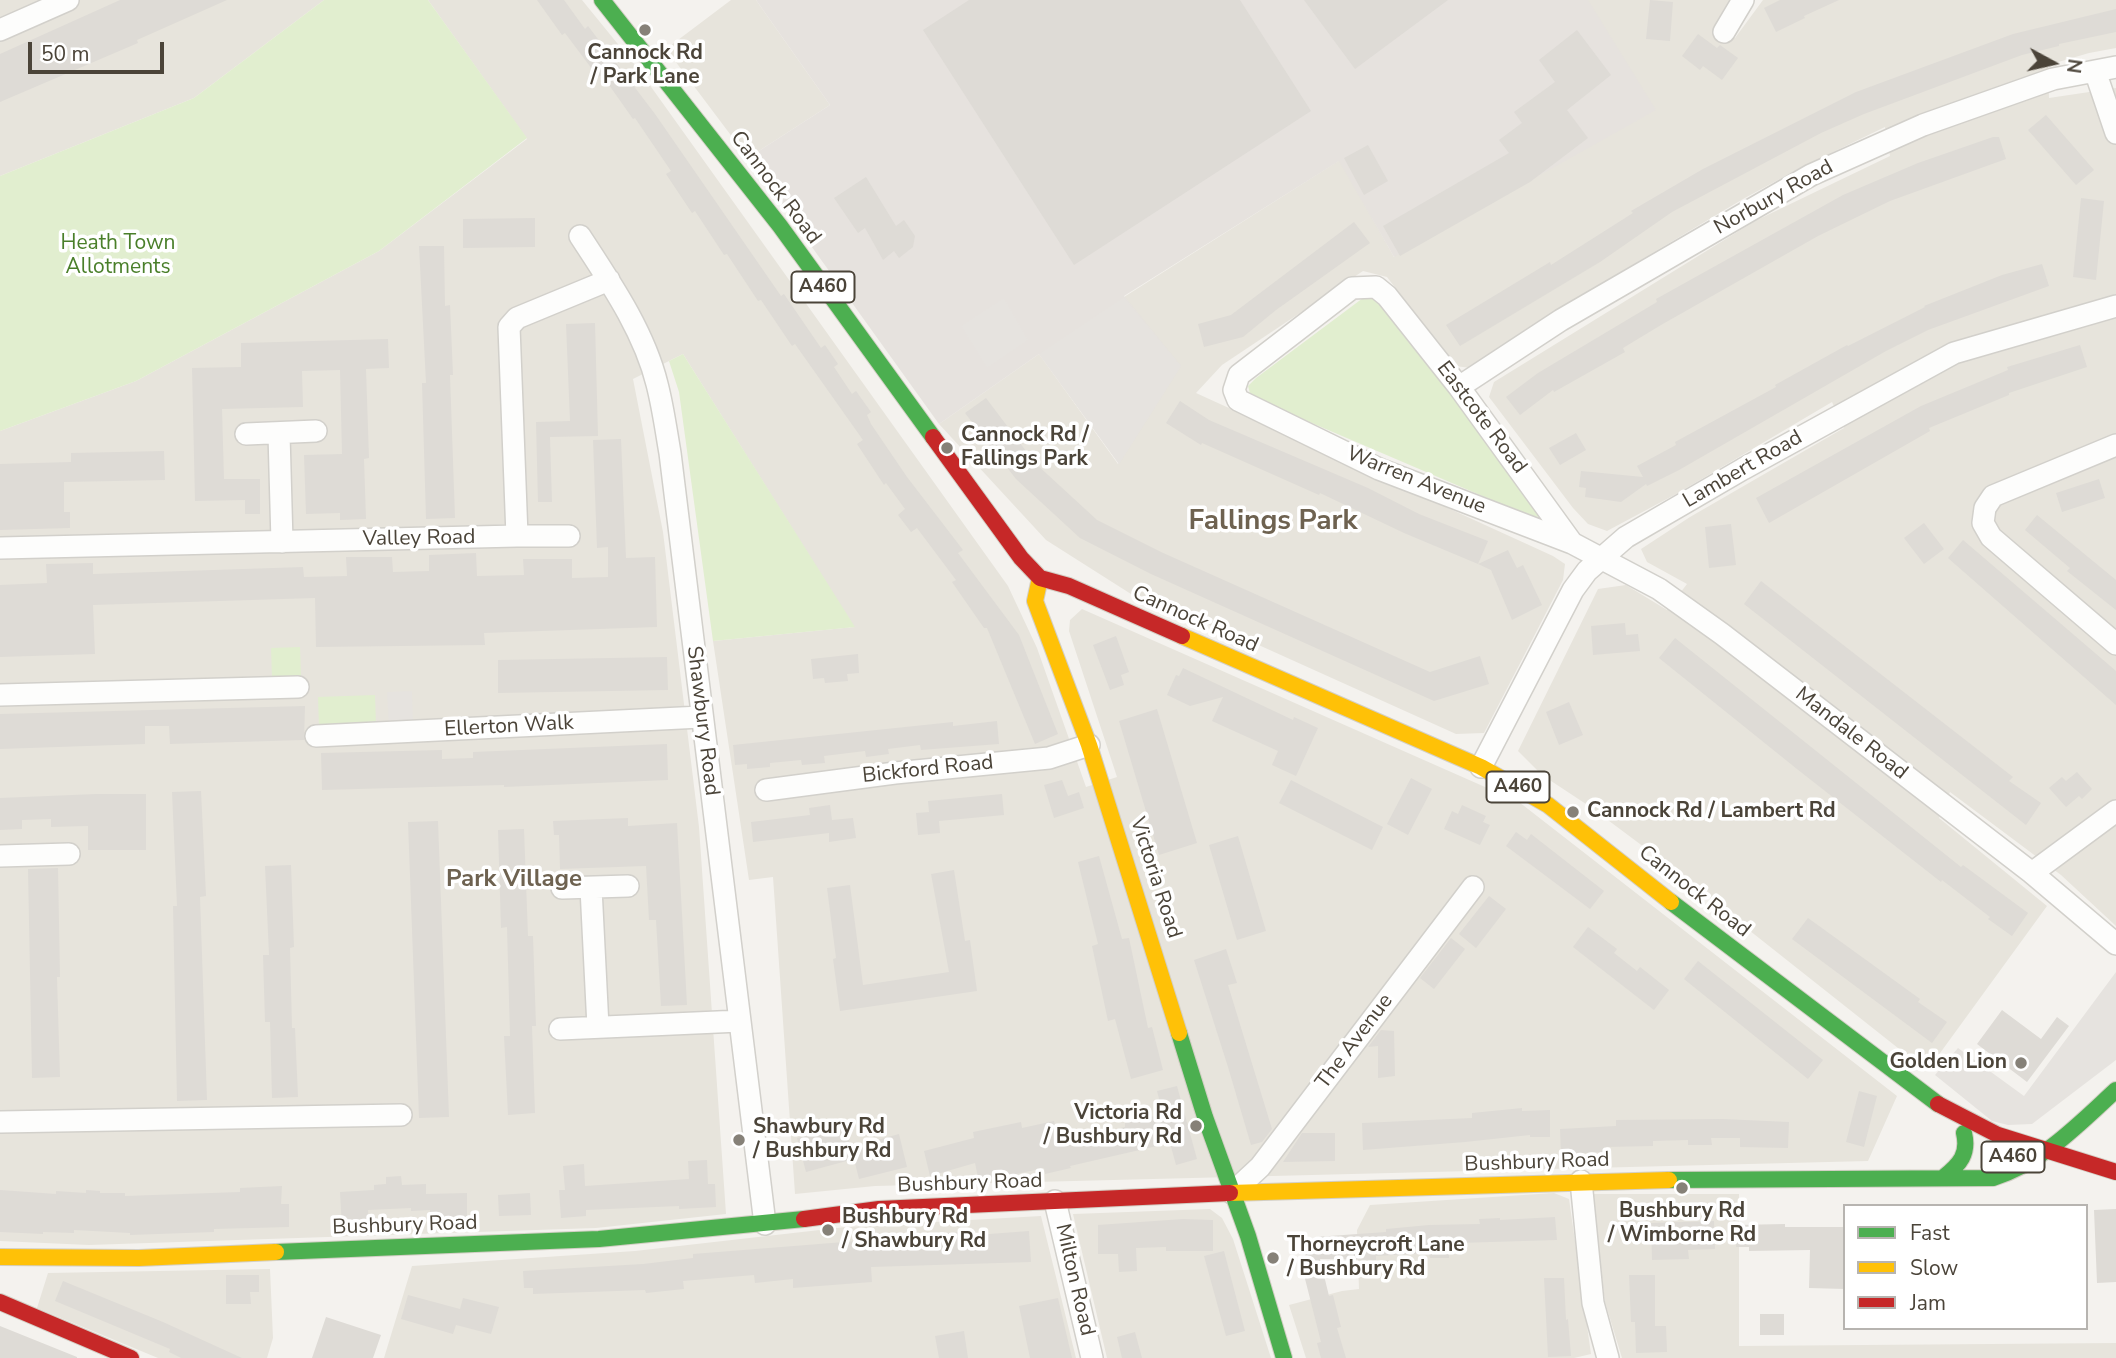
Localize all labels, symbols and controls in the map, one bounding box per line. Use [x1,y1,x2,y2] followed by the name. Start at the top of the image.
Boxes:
[637,22,653,38] marker: Cannock Rd / Park Lane
[32,28,168,72] scale bar
[2018,28,2088,98] north arrow
[41,40,90,68] text: 50 m
[587,41,703,91] place label: Cannock Rd / Park Lane
[2060,57,2088,75] text: N
[724,127,826,249] street label: Cannock Road
[1710,155,1838,241] street label: Norbury Road
[60,231,176,281] park label: Heath Town Allotments
[792,272,854,302] road number: A460
[1431,357,1531,479] street label: Eastcote Road
[961,423,1089,473] place label: Cannock Rd / Fallings Park
[1679,426,1807,514] street label: Lambert Road
[939,440,955,456] marker: Cannock Rd / Fallings Park
[1343,442,1489,520] street label: Warren Avenue
[1189,505,1357,539] district label: Fallings Park
[362,525,476,553] street label: Valley Road
[1128,581,1262,659] street label: Cannock Road
[680,645,724,797] street label: Shawbury Road
[1790,682,1912,786] street label: Mandale Road
[444,711,574,743] street label: Ellerton Walk
[861,751,995,789] street label: Bickford Road
[1486,772,1550,802] road number: A460
[1587,799,1835,825] place label: Cannock Rd / Lambert Rd
[1565,804,1581,820] marker: Cannock Rd / Lambert Rd
[1124,814,1186,942] street label: Victoria Road
[1633,841,1755,943] street label: Cannock Road
[446,866,582,894] district label: Park Village
[1311,989,1399,1095] street label: The Avenue
[1889,1050,2007,1076] place label: Golden Lion
[2013,1055,2029,1071] marker: Golden Lion
[1044,1101,1182,1151] place label: Victoria Rd / Bushbury Rd
[753,1115,891,1165] place label: Shawbury Rd / Bushbury Rd
[1188,1118,1204,1134] marker: Victoria Rd / Bushbury Rd
[731,1132,747,1148] marker: Shawbury Rd / Bushbury Rd
[1982,1142,2044,1172] road number: A460
[1464,1148,1610,1178] street label: Bushbury Road
[897,1169,1043,1199] street label: Bushbury Road
[1674,1180,1690,1196] marker: Bushbury Rd / Wimborne Rd
[1608,1199,1756,1249] place label: Bushbury Rd / Wimborne Rd
[1843,1204,2088,1330] legend
[842,1205,986,1255] place label: Bushbury Rd / Shawbury Rd
[332,1211,478,1241] street label: Bushbury Road
[1910,1219,1950,1247] text: Fast
[820,1222,836,1238] marker: Bushbury Rd / Shawbury Rd
[1049,1222,1099,1338] street label: Milton Road
[1287,1233,1465,1283] place label: Thorneycroft Lane / Bushbury Rd
[1265,1250,1281,1266] marker: Thorneycroft Lane / Bushbury Rd
[1910,1254,1958,1282] text: Slow
[1910,1289,1946,1317] text: Jam

